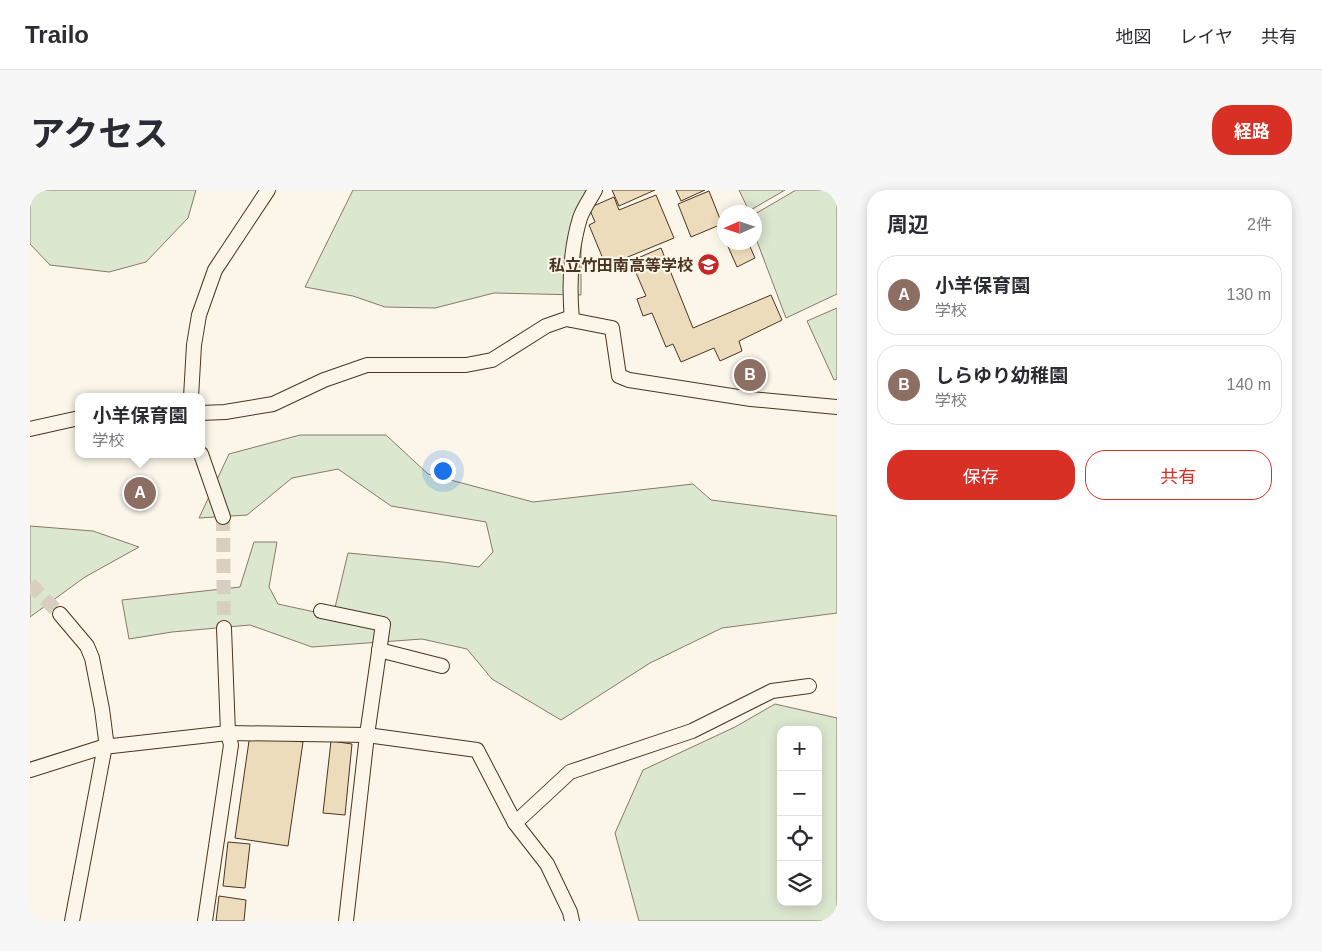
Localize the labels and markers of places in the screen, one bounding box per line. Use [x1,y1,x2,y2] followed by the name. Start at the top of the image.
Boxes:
[697,253,721,277] school or university icon: 私立竹田南高等学校
[549,257,693,274] place label: 私立竹田南高等学校
[734,356,766,394] pin: B
[124,474,156,512] pin: A

